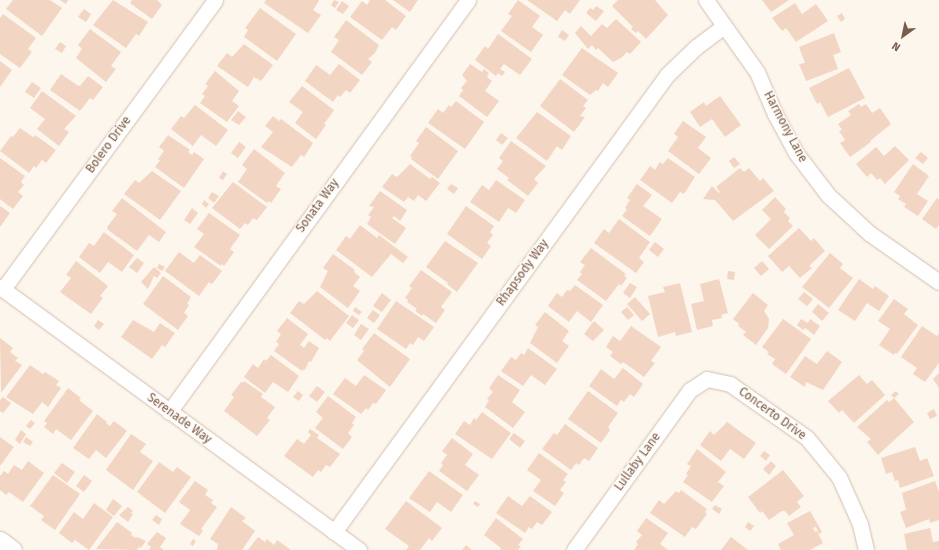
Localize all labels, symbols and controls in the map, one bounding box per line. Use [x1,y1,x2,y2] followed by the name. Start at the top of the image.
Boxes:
[883,16,923,56] north arrow
[890,39,903,54] text: N
[760,89,810,165] street label: Harmony Lane
[84,114,134,176] street label: Bolero Drive
[294,176,342,236] street label: Sonata Way
[494,237,552,309] street label: Rhapsody Way
[736,385,808,443] street label: Concerto Drive
[144,391,214,447] street label: Serenade Way
[612,430,664,494] street label: Lullaby Lane

